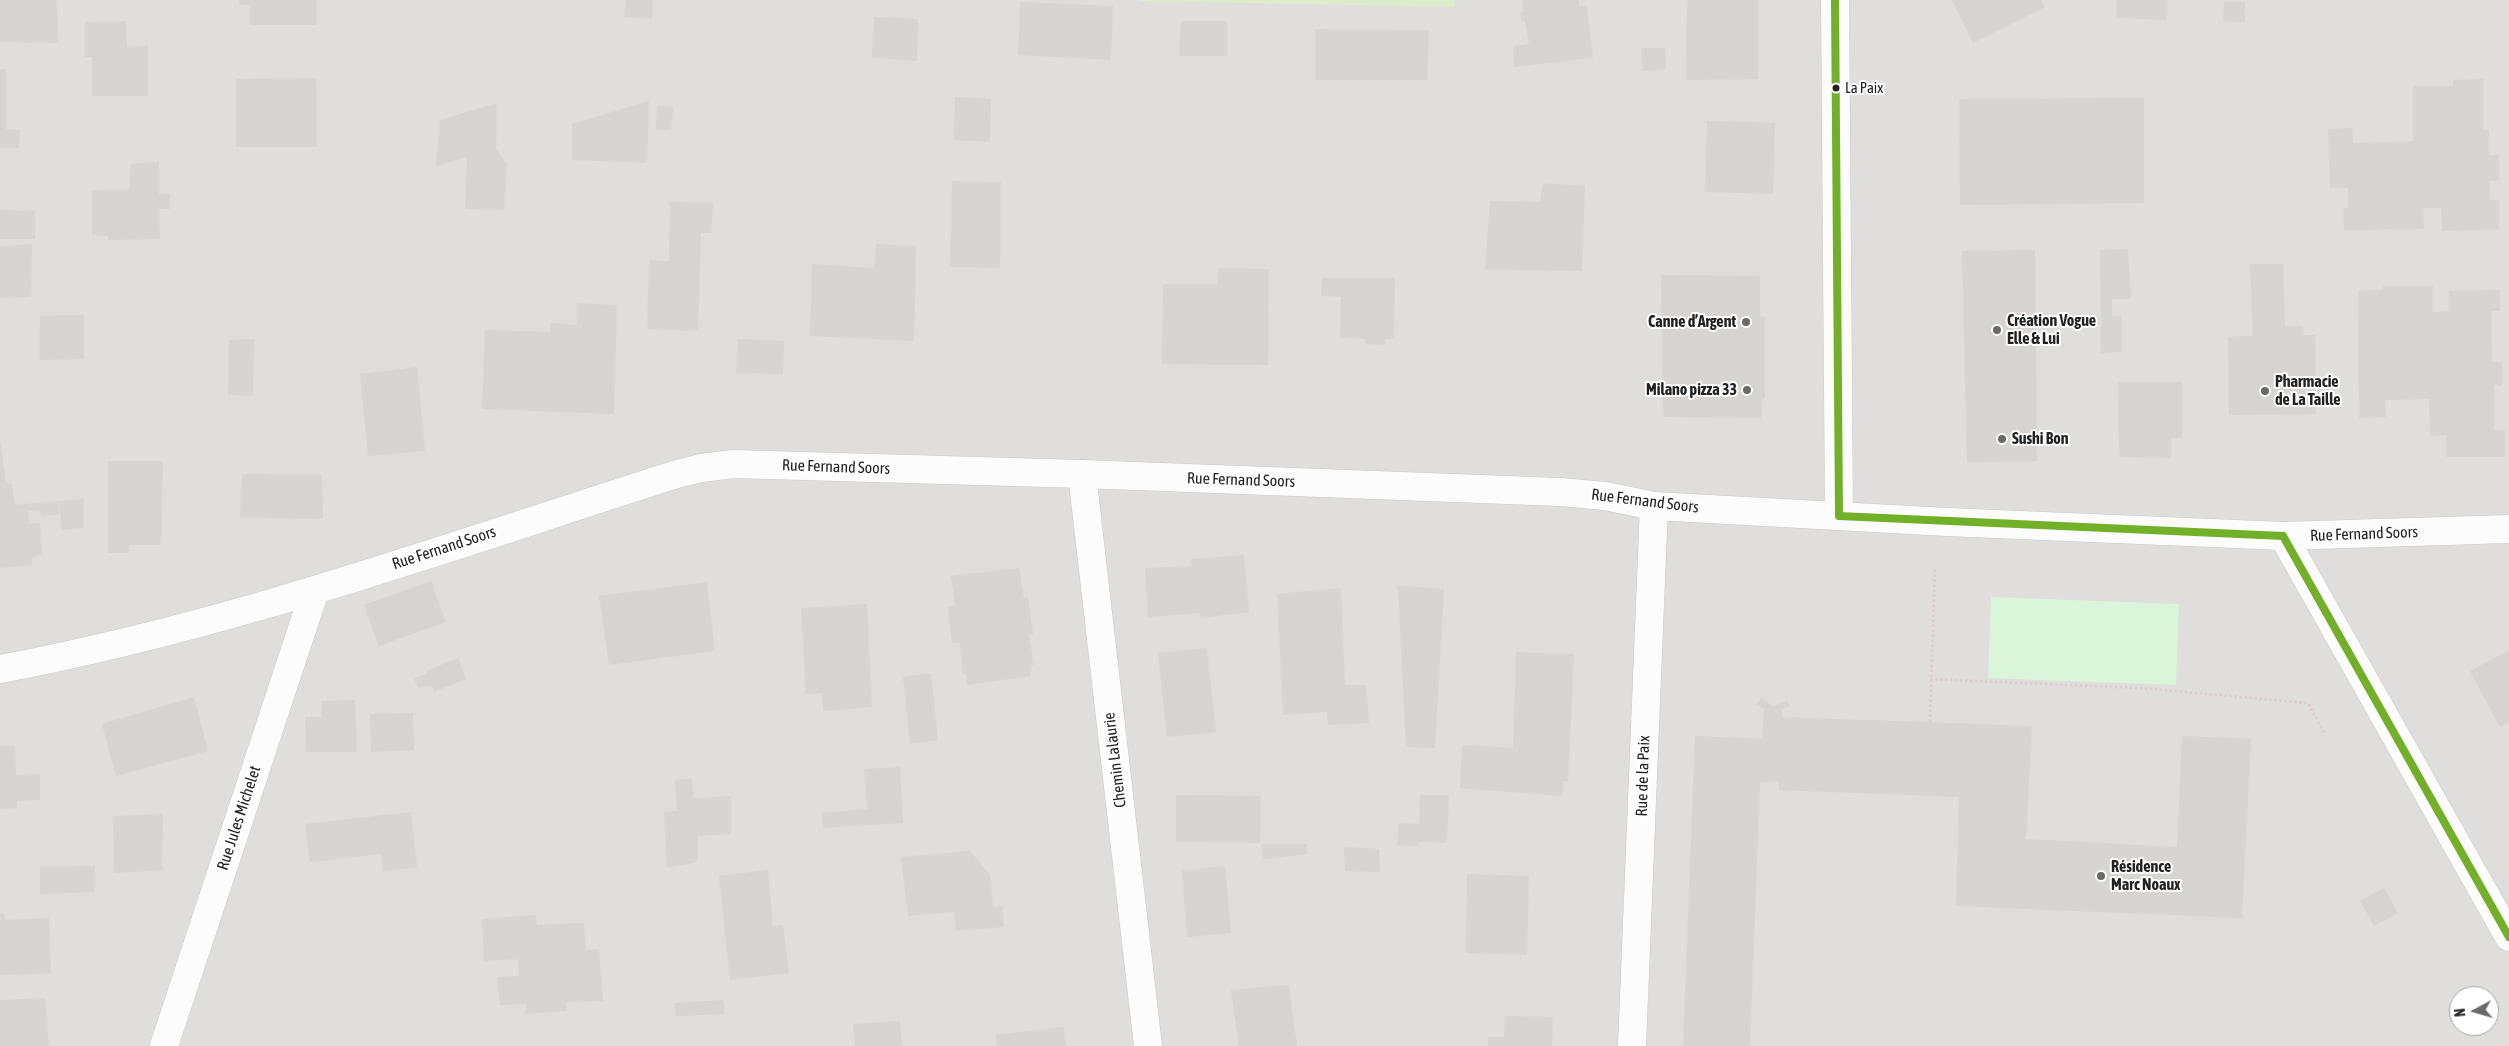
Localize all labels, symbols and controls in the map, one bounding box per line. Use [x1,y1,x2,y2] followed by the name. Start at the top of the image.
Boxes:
[1845,79,1883,97] place label: La Paix
[1831,83,1841,93] marker: La Paix
[2007,311,2096,349] place label: Création Vogue Elle & Lui
[1648,312,1736,332] place label: Canne d’Argent
[1740,316,1752,328] marker: Canne d’Argent
[1991,324,2003,336] marker: Création Vogue Elle & Lui
[2275,372,2340,410] place label: Pharmacie de La Taille
[1646,380,1737,400] place label: Milano pizza 33
[1741,384,1753,396] marker: Milano pizza 33
[2259,385,2271,397] marker: Pharmacie de La Taille
[2012,429,2069,449] place label: Sushi Bon
[1996,433,2008,445] marker: Sushi Bon
[782,456,890,478] street label: Rue Fernand Soors
[1187,469,1295,491] street label: Rue Fernand Soors
[1590,485,1700,517] street label: Rue Fernand Soors
[390,522,498,574] street label: Rue Fernand Soors
[2310,523,2418,545] street label: Rue Fernand Soors
[1100,711,1130,809] street label: Chemin Lalaurie
[1632,735,1654,817] street label: Rue de la Paix
[213,763,265,873] street label: Rue Jules Michelet
[2111,857,2181,895] place label: Résidence Marc Noaux
[2095,870,2107,882] marker: Résidence Marc Noaux
[2449,986,2499,1036] north arrow
[2452,1008,2468,1017] text: N

